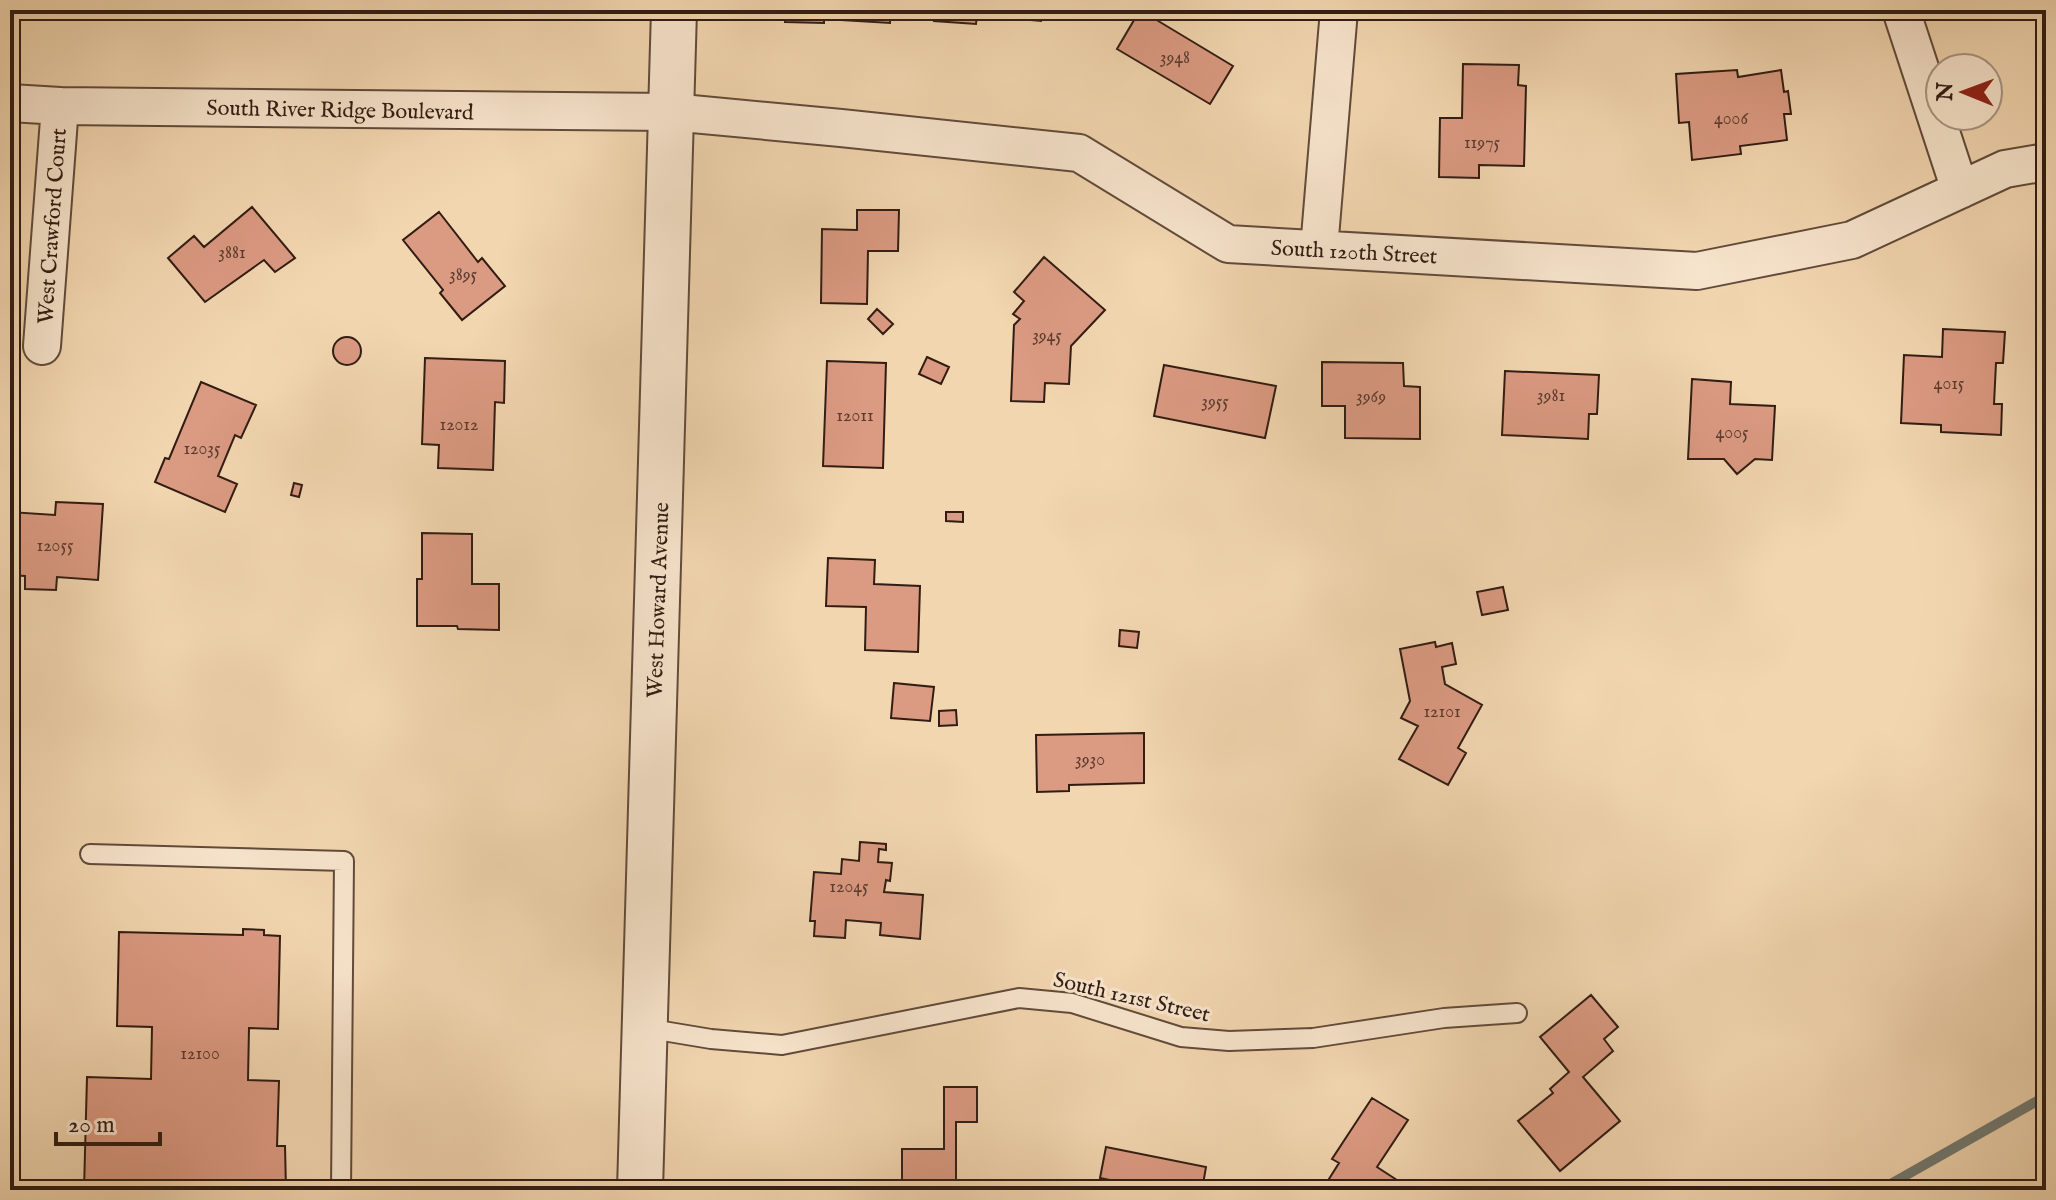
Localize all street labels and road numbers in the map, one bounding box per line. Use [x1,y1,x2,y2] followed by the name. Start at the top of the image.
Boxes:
[206,95,474,127] street label: South River Ridge Boulevard
[32,127,74,325] street label: West Crawford Court
[1270,235,1438,271] street label: South 120th Street
[642,502,676,699] street label: West Howard Avenue
[1050,966,1213,1030] street label: South 121st Street

